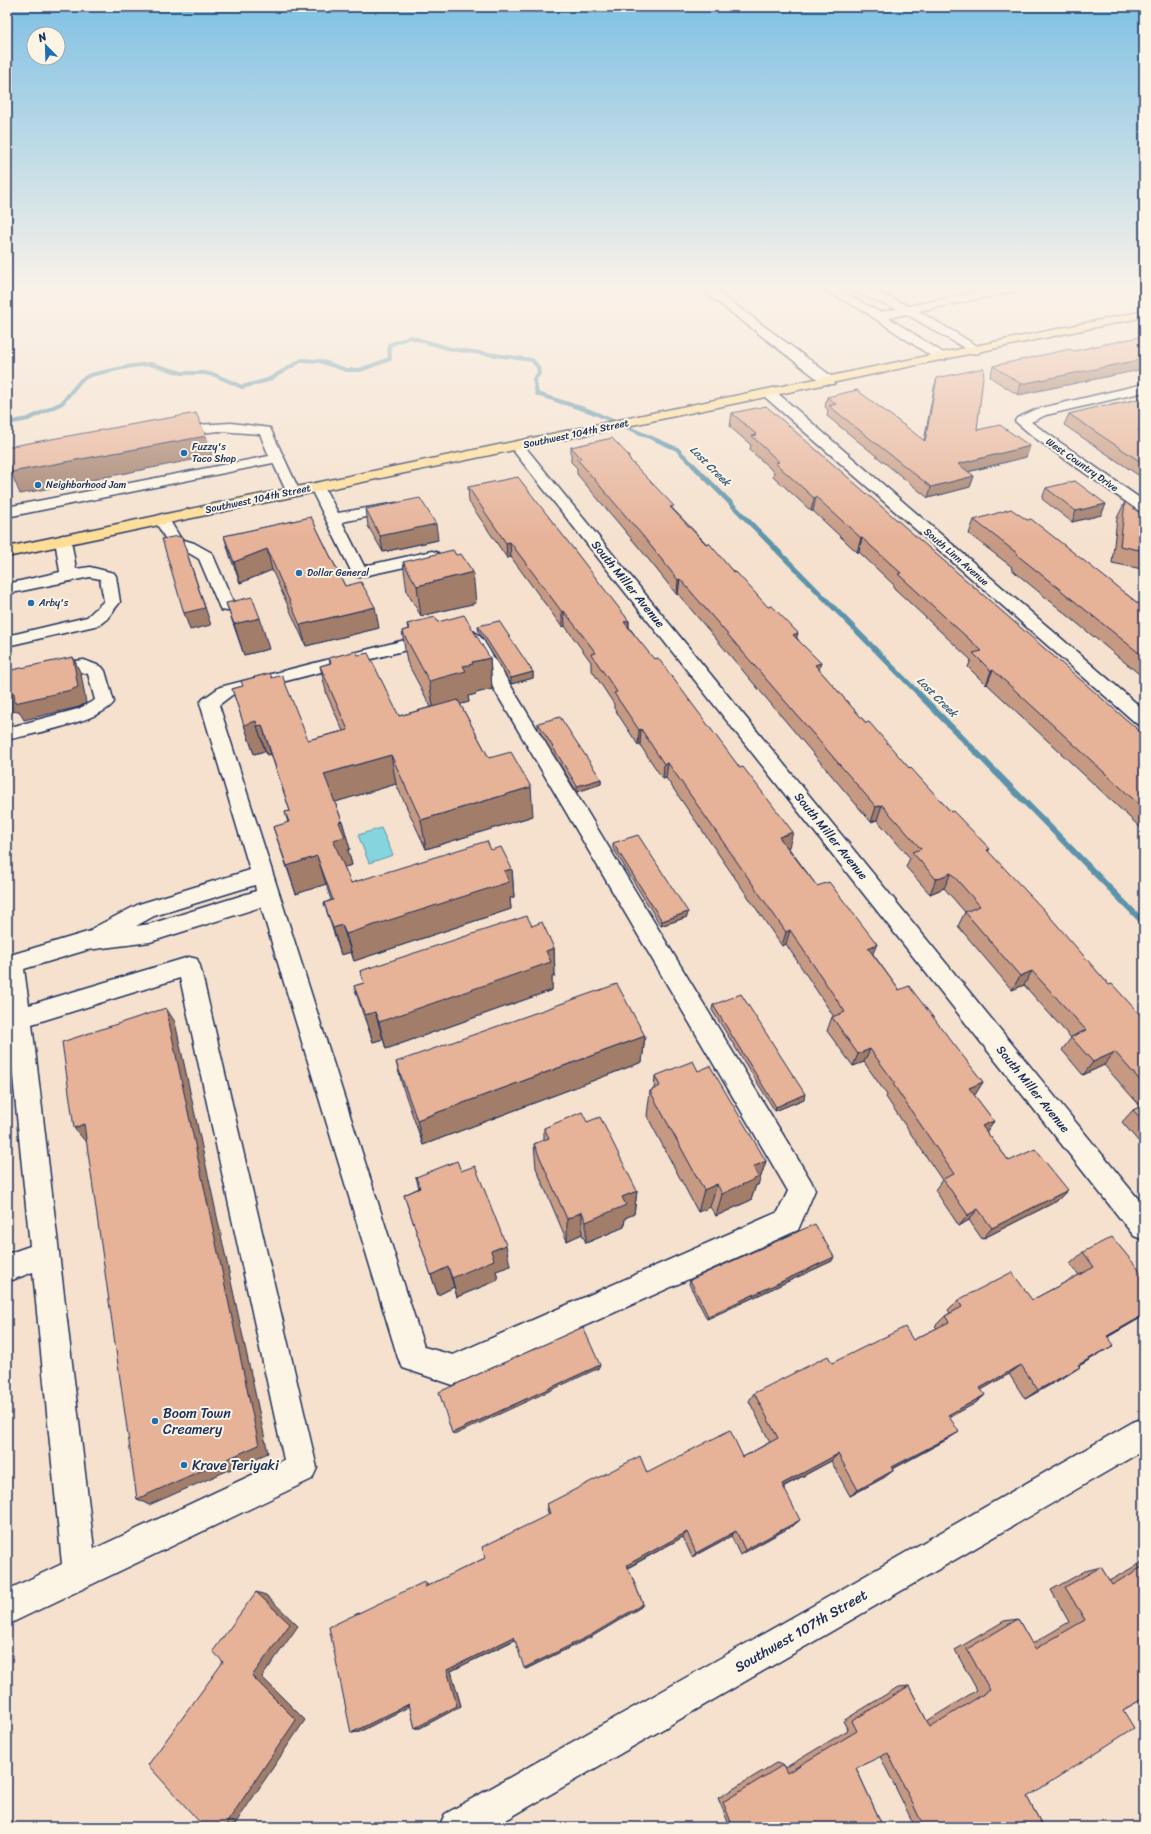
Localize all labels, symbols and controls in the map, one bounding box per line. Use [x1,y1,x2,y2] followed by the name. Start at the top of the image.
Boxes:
[26,26,66,66] north arrow
[34,27,50,48] text: N
[521,414,631,454] street label: Southwest 104th Street
[1042,433,1122,497] street label: West Country Drive
[192,438,237,468] place label: Fuzzy's Taco Shop
[685,441,736,492] water label: Lost Creek
[179,448,189,458] marker: Fuzzy's Taco Shop
[46,476,126,494] place label: Neighborhood Jam
[203,479,313,519] street label: Southwest 104th Street
[33,480,43,490] marker: Neighborhood Jam
[919,523,993,591] street label: South Linn Avenue
[585,535,671,633] street label: South Miller Avenue
[307,564,369,582] place label: Dollar General
[294,568,304,578] marker: Dollar General
[38,594,69,612] place label: Arby's
[26,598,36,608] marker: Arby's
[912,672,963,723] water label: Lost Creek
[788,787,874,885] street label: South Miller Avenue
[990,1040,1076,1138] street label: South Miller Avenue
[163,1401,231,1442] place label: Boom Town Creamery
[150,1416,160,1426] marker: Boom Town Creamery
[192,1453,280,1478] place label: Krave Teriyaki
[179,1460,189,1470] marker: Krave Teriyaki
[730,1583,872,1679] street label: Southwest 107th Street

